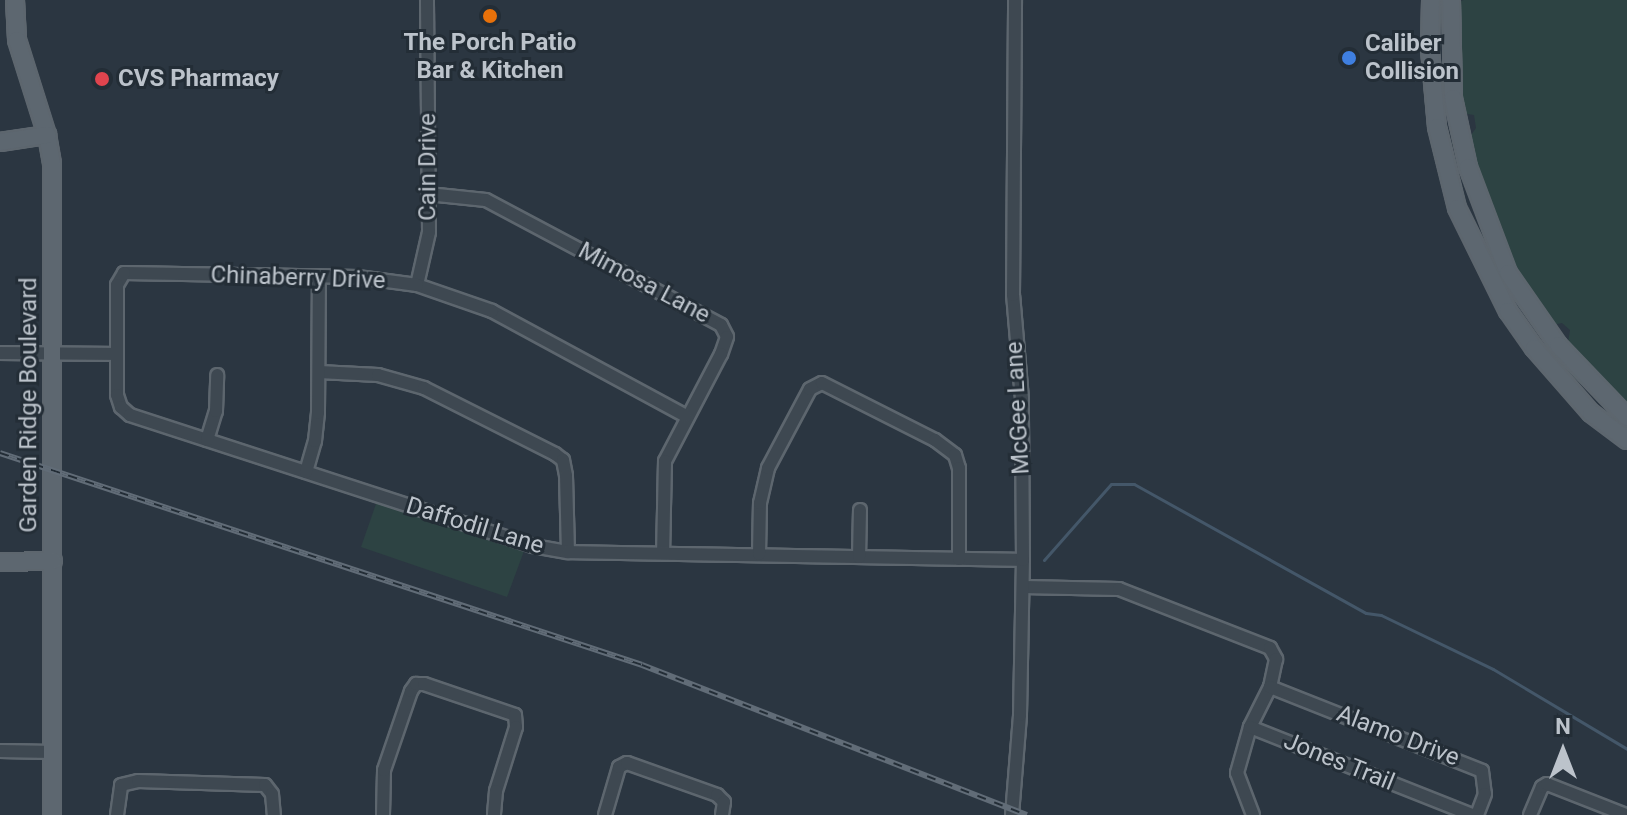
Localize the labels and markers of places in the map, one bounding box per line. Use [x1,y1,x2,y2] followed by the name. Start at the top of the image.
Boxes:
[481,7,499,25] marker: The Porch Patio Bar & Kitchen
[404,29,576,85] place label: The Porch Patio Bar & Kitchen
[1365,30,1459,86] place label: Caliber Collision
[1340,49,1358,67] marker: Caliber Collision
[118,65,279,93] place label: CVS Pharmacy
[93,70,111,88] marker: CVS Pharmacy

